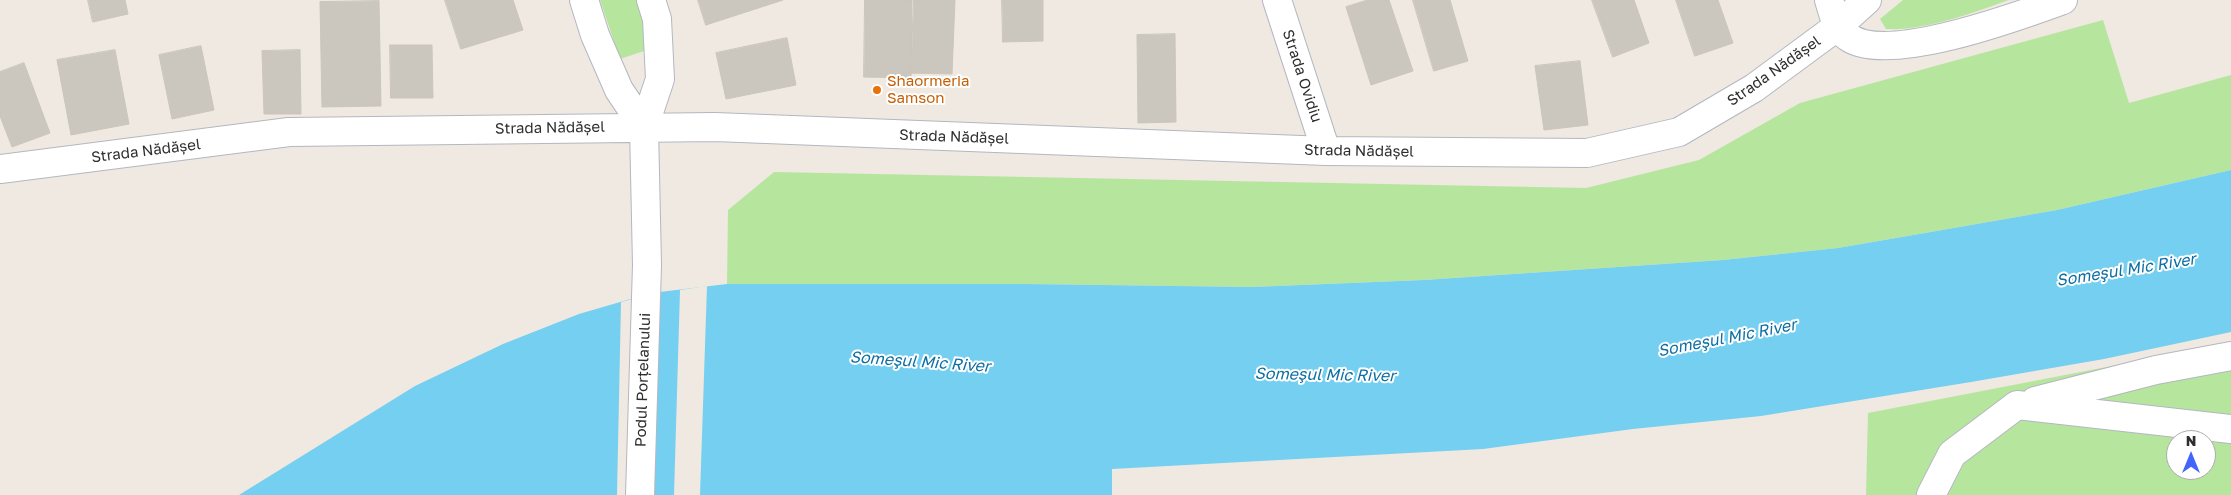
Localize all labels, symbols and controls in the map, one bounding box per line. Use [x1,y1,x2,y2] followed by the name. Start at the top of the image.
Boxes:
[1278,27,1326,125] street label: Strada Ovidiu
[1724,32,1824,110] street label: Strada Nădășel
[887,72,969,107] place label: Shaormeria Samson
[871,84,883,96] marker: Shaormeria Samson
[495,118,605,138] street label: Strada Nădășel
[899,126,1009,148] street label: Strada Nădășel
[90,135,202,167] street label: Strada Nădășel
[1304,141,1414,161] street label: Strada Nădășel
[2055,250,2197,290] water label: Someşul Mic River
[632,313,654,447] street label: Podul Porțelanului
[1656,315,1798,361] water label: Someşul Mic River
[849,348,991,376] water label: Someşul Mic River
[1255,364,1395,386] water label: Someşul Mic River
[2166,430,2216,480] north arrow
[2186,432,2196,449] text: N

